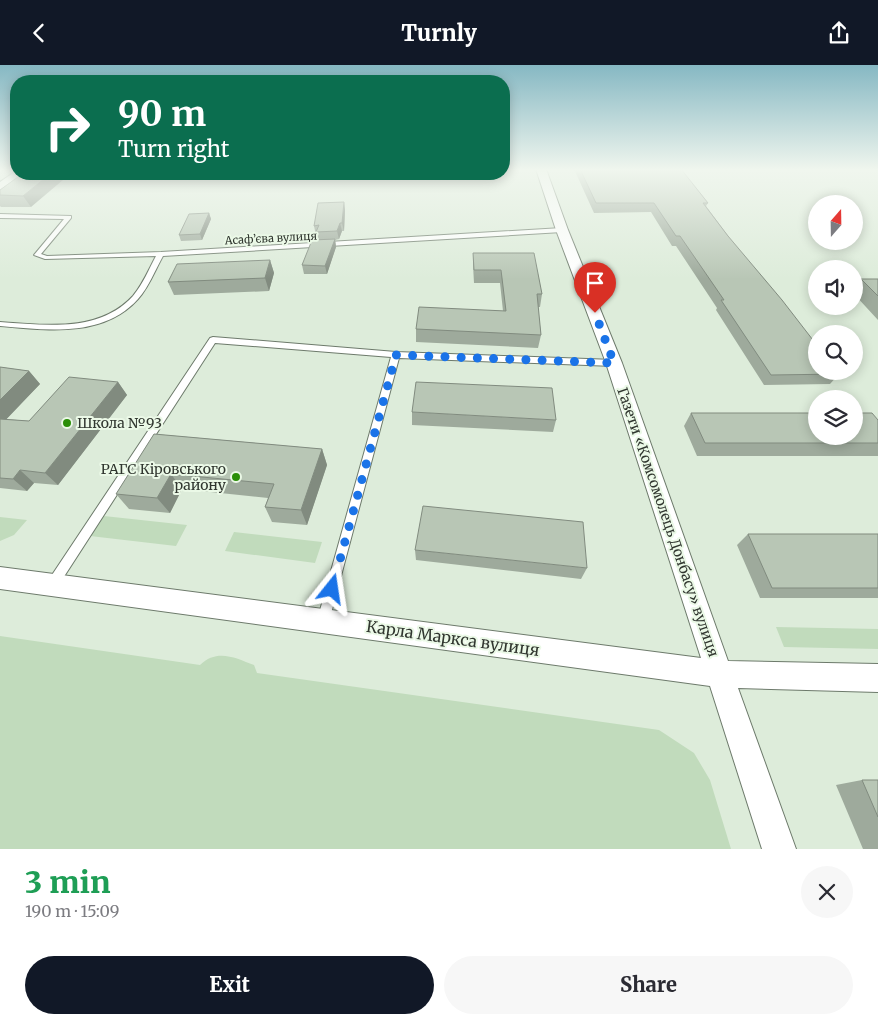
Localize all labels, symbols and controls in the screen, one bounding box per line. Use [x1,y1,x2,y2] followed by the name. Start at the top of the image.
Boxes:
[25,19,53,47] icon: back
[401,19,477,47] text: Turnly
[825,19,853,47] icon: share
[118,92,206,136] text: 90 m
[35,95,100,160] icon: right
[118,135,229,163] text: Turn right
[808,195,862,250] north arrow
[808,195,863,445] map controls
[224,229,318,247] street label: Асаф’єва вулиця
[808,260,863,315] button: sound
[574,262,616,313] pin
[581,269,609,297] icon: arrive
[808,325,863,380] button: search
[613,385,723,659] street label: Газети «Комсомолець Донбасу» вулиця
[808,390,863,445] button: layers
[77,414,162,432] place label: Школа №93
[61,417,73,429] marker: Школа №93
[101,460,227,494] place label: РАГС Кіровського району
[230,471,242,483] marker: РАГС Кіровського району
[305,562,357,614] position arrow
[365,616,541,660] street label: Карла Маркса вулиця
[25,863,110,901] text: 3 min
[801,866,853,918] button: close
[25,901,119,921] text: 190 m · 15:09
[25,956,434,1014] button: Exit
[444,956,853,1014] button: Share

